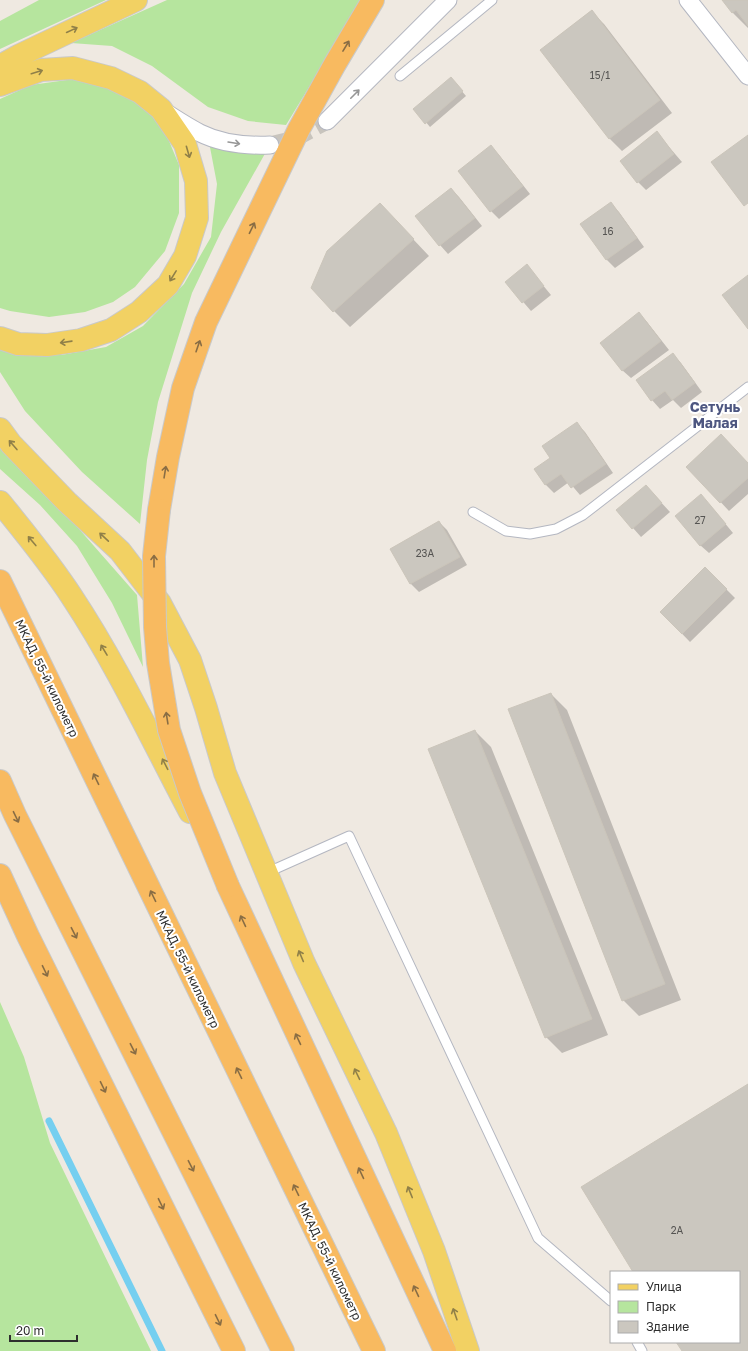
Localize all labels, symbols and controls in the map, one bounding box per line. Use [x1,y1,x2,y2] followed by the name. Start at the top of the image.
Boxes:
[66,26,78,33] one-way arrow
[342,40,350,52] one-way arrow
[30,68,43,75] one-way arrow
[590,69,610,81] house number: 15/1
[350,89,360,99] one-way arrow
[227,139,240,147] one-way arrow
[184,145,192,158] one-way arrow
[249,222,256,234] one-way arrow
[603,225,613,237] house number: 16
[169,270,177,282] one-way arrow
[60,338,73,346] one-way arrow
[194,340,202,352] one-way arrow
[690,398,740,431] district label: Сетунь Малая
[8,439,17,450] one-way arrow
[161,466,169,479] one-way arrow
[694,514,706,526] house number: 27
[99,532,109,542] one-way arrow
[28,536,37,547] one-way arrow
[416,547,434,559] house number: 23А
[150,555,158,568] one-way arrow
[12,617,82,739] street label: МКАД, 55-й километр
[99,644,107,656] one-way arrow
[163,712,171,725] one-way arrow
[161,759,168,771] one-way arrow
[92,773,99,785] one-way arrow
[13,811,20,823] one-way arrow
[149,890,156,902] one-way arrow
[153,908,223,1030] street label: МКАД, 55-й километр
[239,915,247,927] one-way arrow
[71,927,79,939] one-way arrow
[297,951,305,963] one-way arrow
[42,965,50,977] one-way arrow
[294,1033,301,1045] one-way arrow
[129,1043,137,1055] one-way arrow
[235,1068,242,1080] one-way arrow
[353,1068,360,1080] one-way arrow
[100,1081,107,1093] one-way arrow
[188,1159,195,1171] one-way arrow
[357,1167,364,1179] one-way arrow
[292,1184,299,1196] one-way arrow
[406,1187,413,1199] one-way arrow
[158,1198,165,1210] one-way arrow
[295,1200,365,1322] street label: МКАД, 55-й километр
[671,1224,684,1236] house number: 2А
[610,1271,740,1343] legend
[646,1279,682,1294] text: Улица
[412,1285,419,1297] one-way arrow
[646,1299,676,1314] text: Парк
[451,1308,459,1320] one-way arrow
[215,1314,223,1326] one-way arrow
[10,1317,77,1343] scale bar
[646,1319,689,1334] text: Здание
[16,1323,44,1338] text: 20 m

